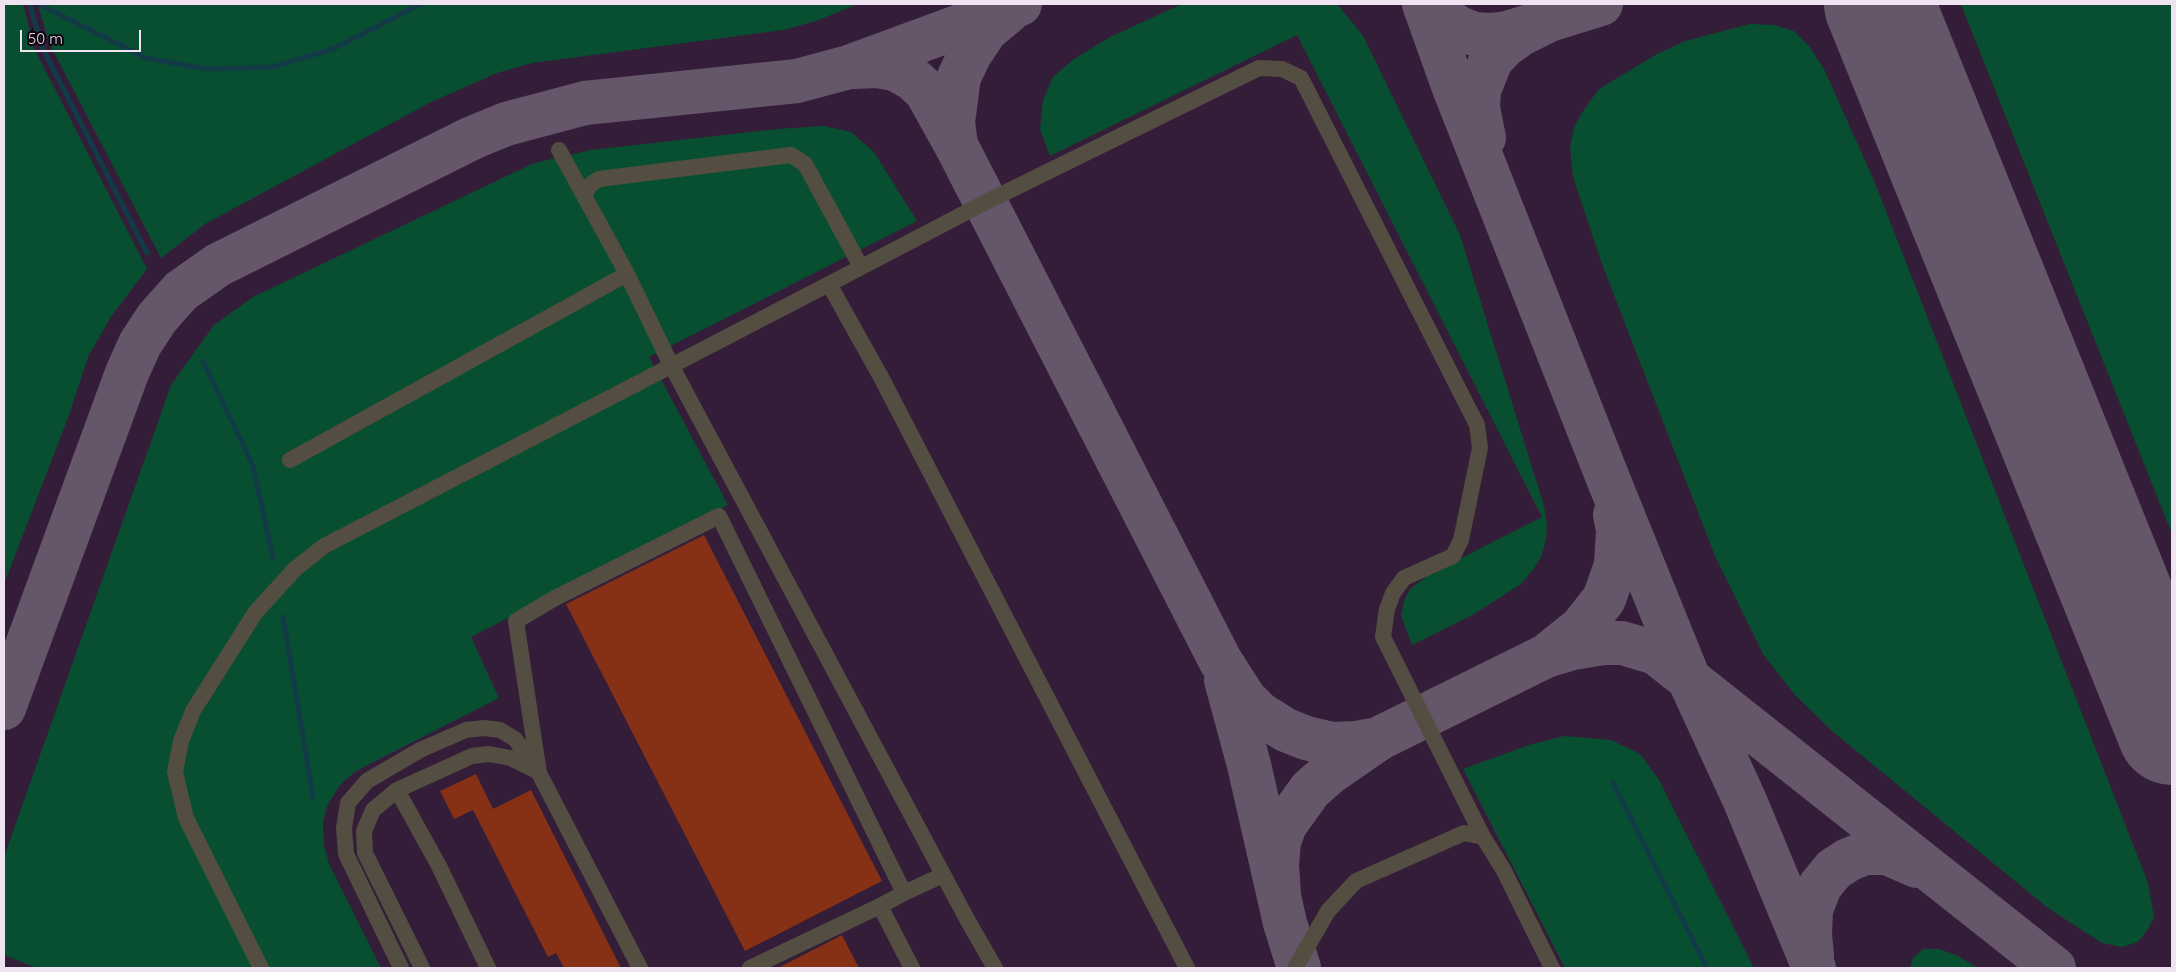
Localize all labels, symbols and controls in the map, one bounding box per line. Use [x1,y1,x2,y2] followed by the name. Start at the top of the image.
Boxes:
[22,20,144,52] scale bar
[28,29,63,48] text: 50 m

